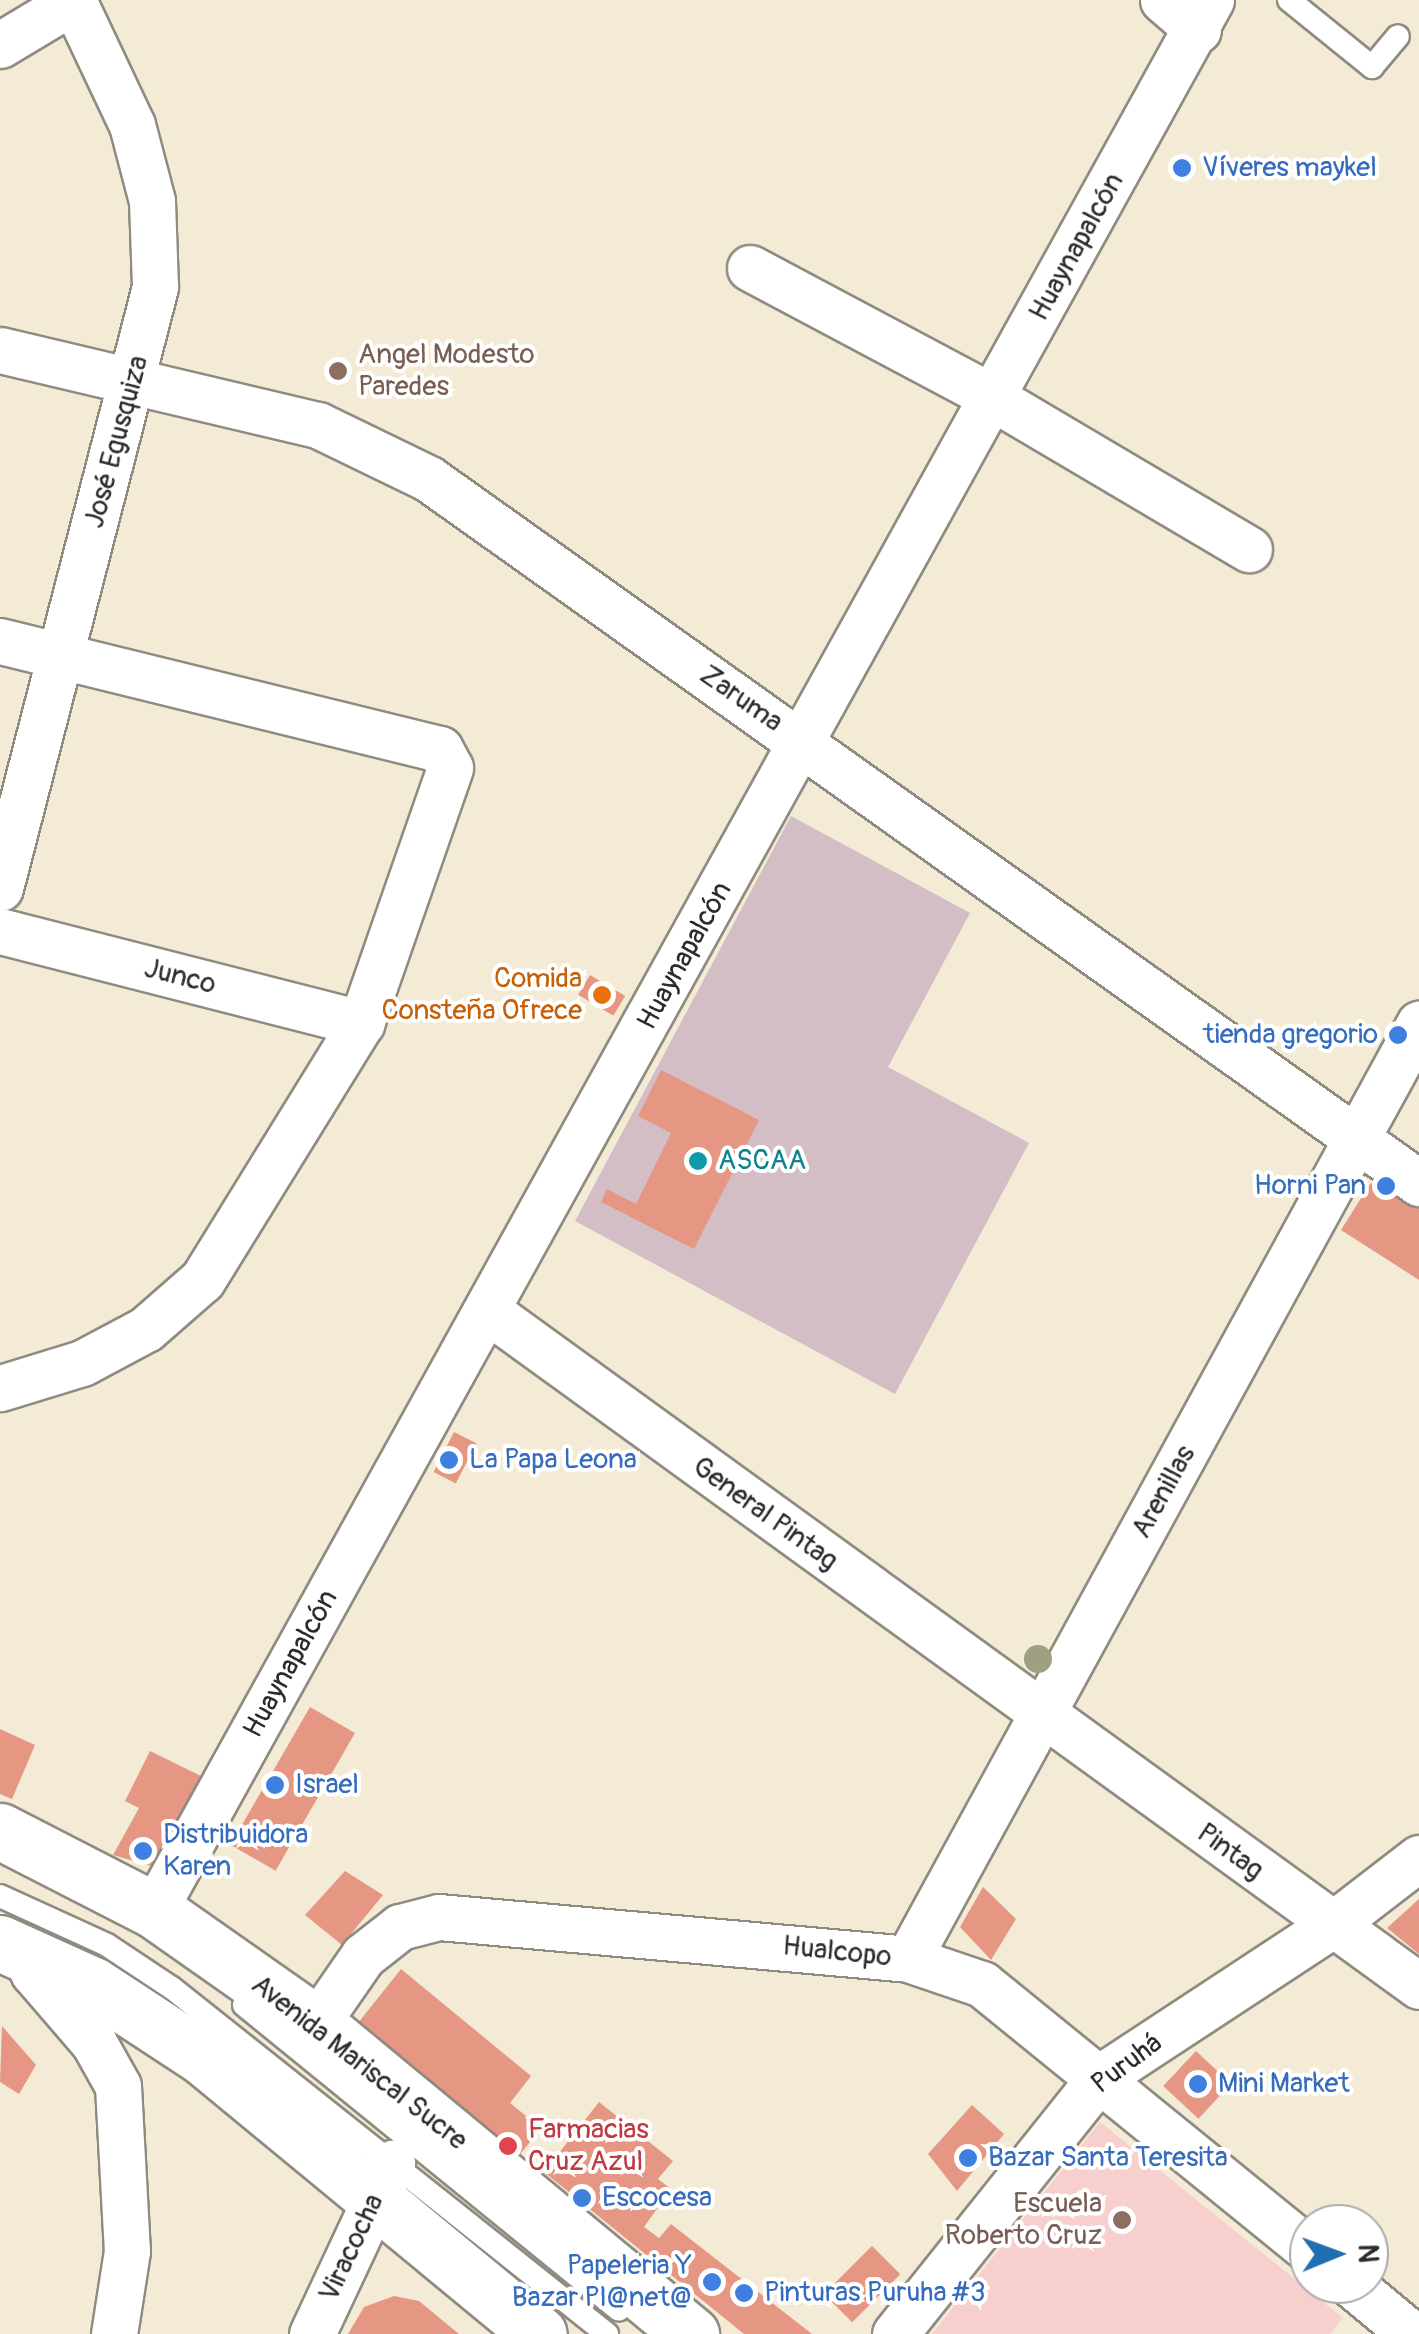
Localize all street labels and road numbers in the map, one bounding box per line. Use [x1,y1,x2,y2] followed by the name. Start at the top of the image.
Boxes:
[1023,167,1131,327] street label: Huaynapalcón
[78,352,156,532] street label: José Egusquiza
[693,658,789,740] street label: Zaruma
[631,876,739,1036] street label: Huaynapalcón
[141,952,219,1002] street label: Junco
[1125,1440,1203,1544] street label: Arenillas
[686,1450,844,1578] street label: General Pintag
[237,1584,345,1744] street label: Huaynapalcón
[1190,1817,1270,1887] street label: Pintag
[781,1930,893,1974] street label: Hualcopo
[244,1968,474,2158] street label: Avenida Mariscal Sucre
[1085,2027,1169,2101] street label: Puruhá
[313,2189,391,2307] street label: Viracocha

